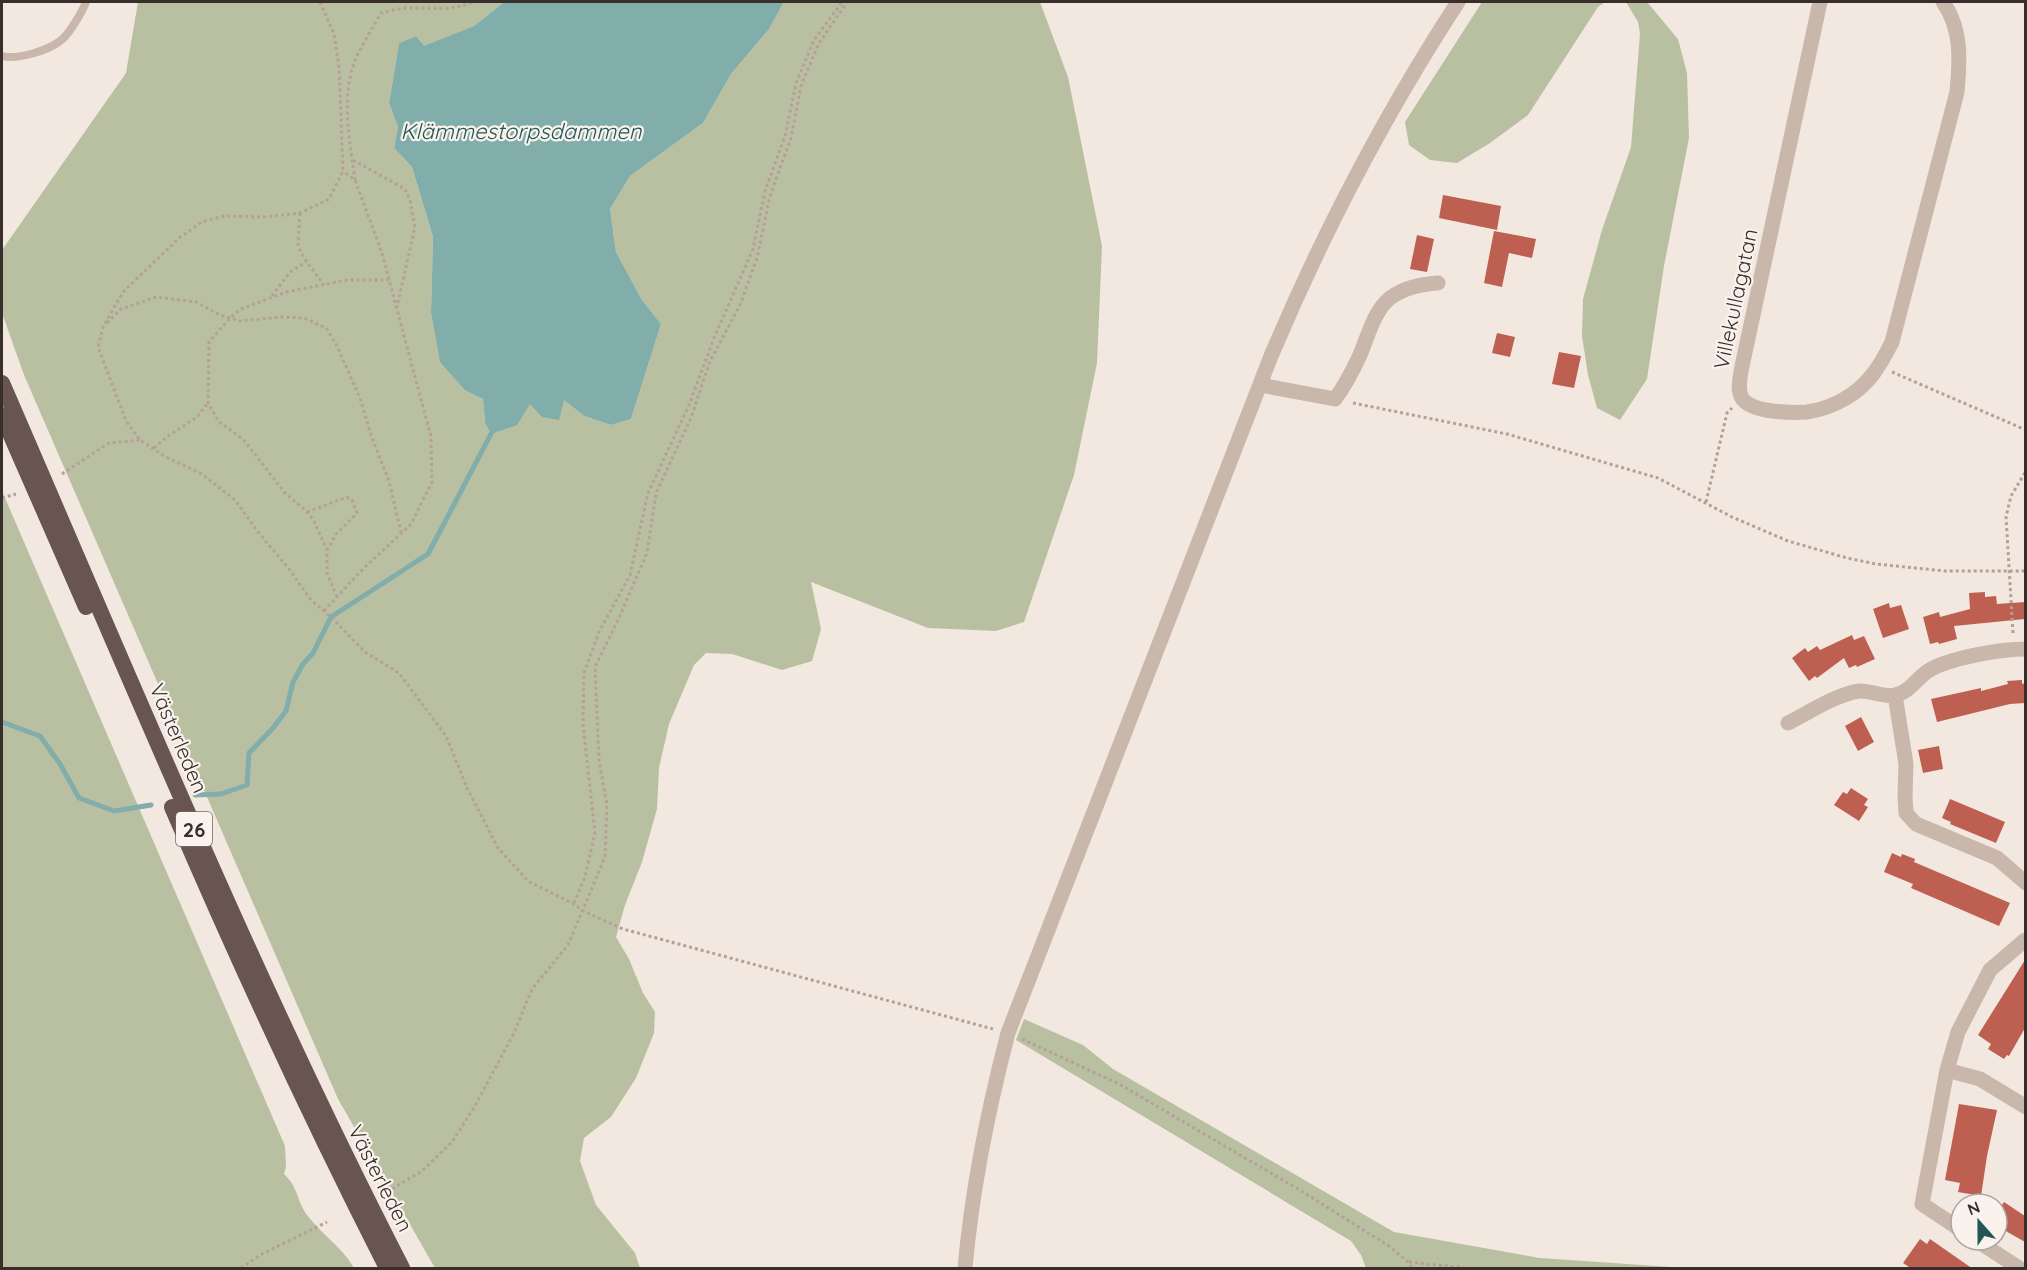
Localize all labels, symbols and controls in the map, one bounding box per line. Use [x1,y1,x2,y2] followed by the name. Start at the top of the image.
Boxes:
[401,117,643,145] water label: Klämmestorpsdammen
[1707,226,1763,372] street label: Villekullagatan
[144,679,214,797] street label: Västerleden
[176,812,212,846] road number: 26
[343,1120,419,1236] street label: Västerleden
[1949,1192,2009,1252] north arrow
[1965,1197,1983,1219] text: N

